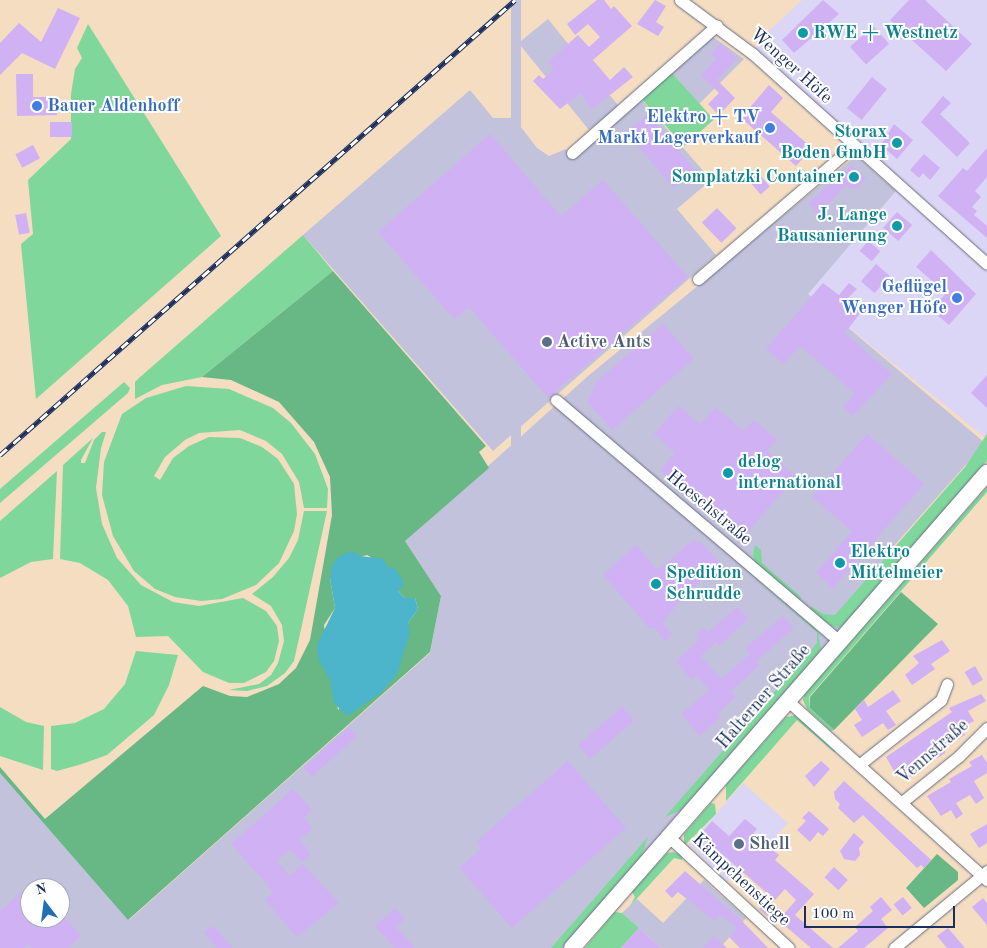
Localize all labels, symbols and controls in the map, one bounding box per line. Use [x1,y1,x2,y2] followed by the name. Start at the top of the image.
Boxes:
[813,22,958,44] place label: RWE + Westnetz
[745,23,837,109] street label: Wenger Höfe
[797,27,809,39] marker: RWE + Westnetz
[47,95,179,117] place label: Bauer Aldenhoff
[31,100,43,112] marker: Bauer Aldenhoff
[598,107,760,150] place label: Elektro + TV Markt Lagerverkauf
[764,122,776,134] marker: Elektro + TV Markt Lagerverkauf
[780,122,887,164] place label: Storax Boden GmbH
[891,137,903,149] marker: Storax Boden GmbH
[671,166,844,188] place label: Somplatzki Container
[848,171,860,183] marker: Somplatzki Container
[777,205,887,248] place label: J. Lange Bausanierung
[891,220,903,232] marker: J. Lange Bausanierung
[841,277,947,320] place label: Geflügel Wenger Höfe
[951,292,963,304] marker: Geflügel Wenger Höfe
[557,331,650,353] place label: Active Ants
[541,336,553,348] marker: Active Ants
[738,452,841,494] place label: delog international
[662,466,756,550] street label: Hoeschstraße
[722,467,734,479] marker: delog international
[850,542,943,584] place label: Elektro Mittelmeier
[834,557,846,569] marker: Elektro Mittelmeier
[666,563,741,606] place label: Spedition Schrudde
[650,578,662,590] marker: Spedition Schrudde
[713,640,815,754] street label: Halterner Straße
[893,715,973,789] street label: Vennstraße
[687,829,795,931] street label: Kämpchenstiege
[749,833,790,855] place label: Shell
[733,838,745,850] marker: Shell
[20,878,70,928] north arrow
[34,881,48,898] text: N
[807,896,958,928] scale bar
[812,907,854,922] text: 100 m

